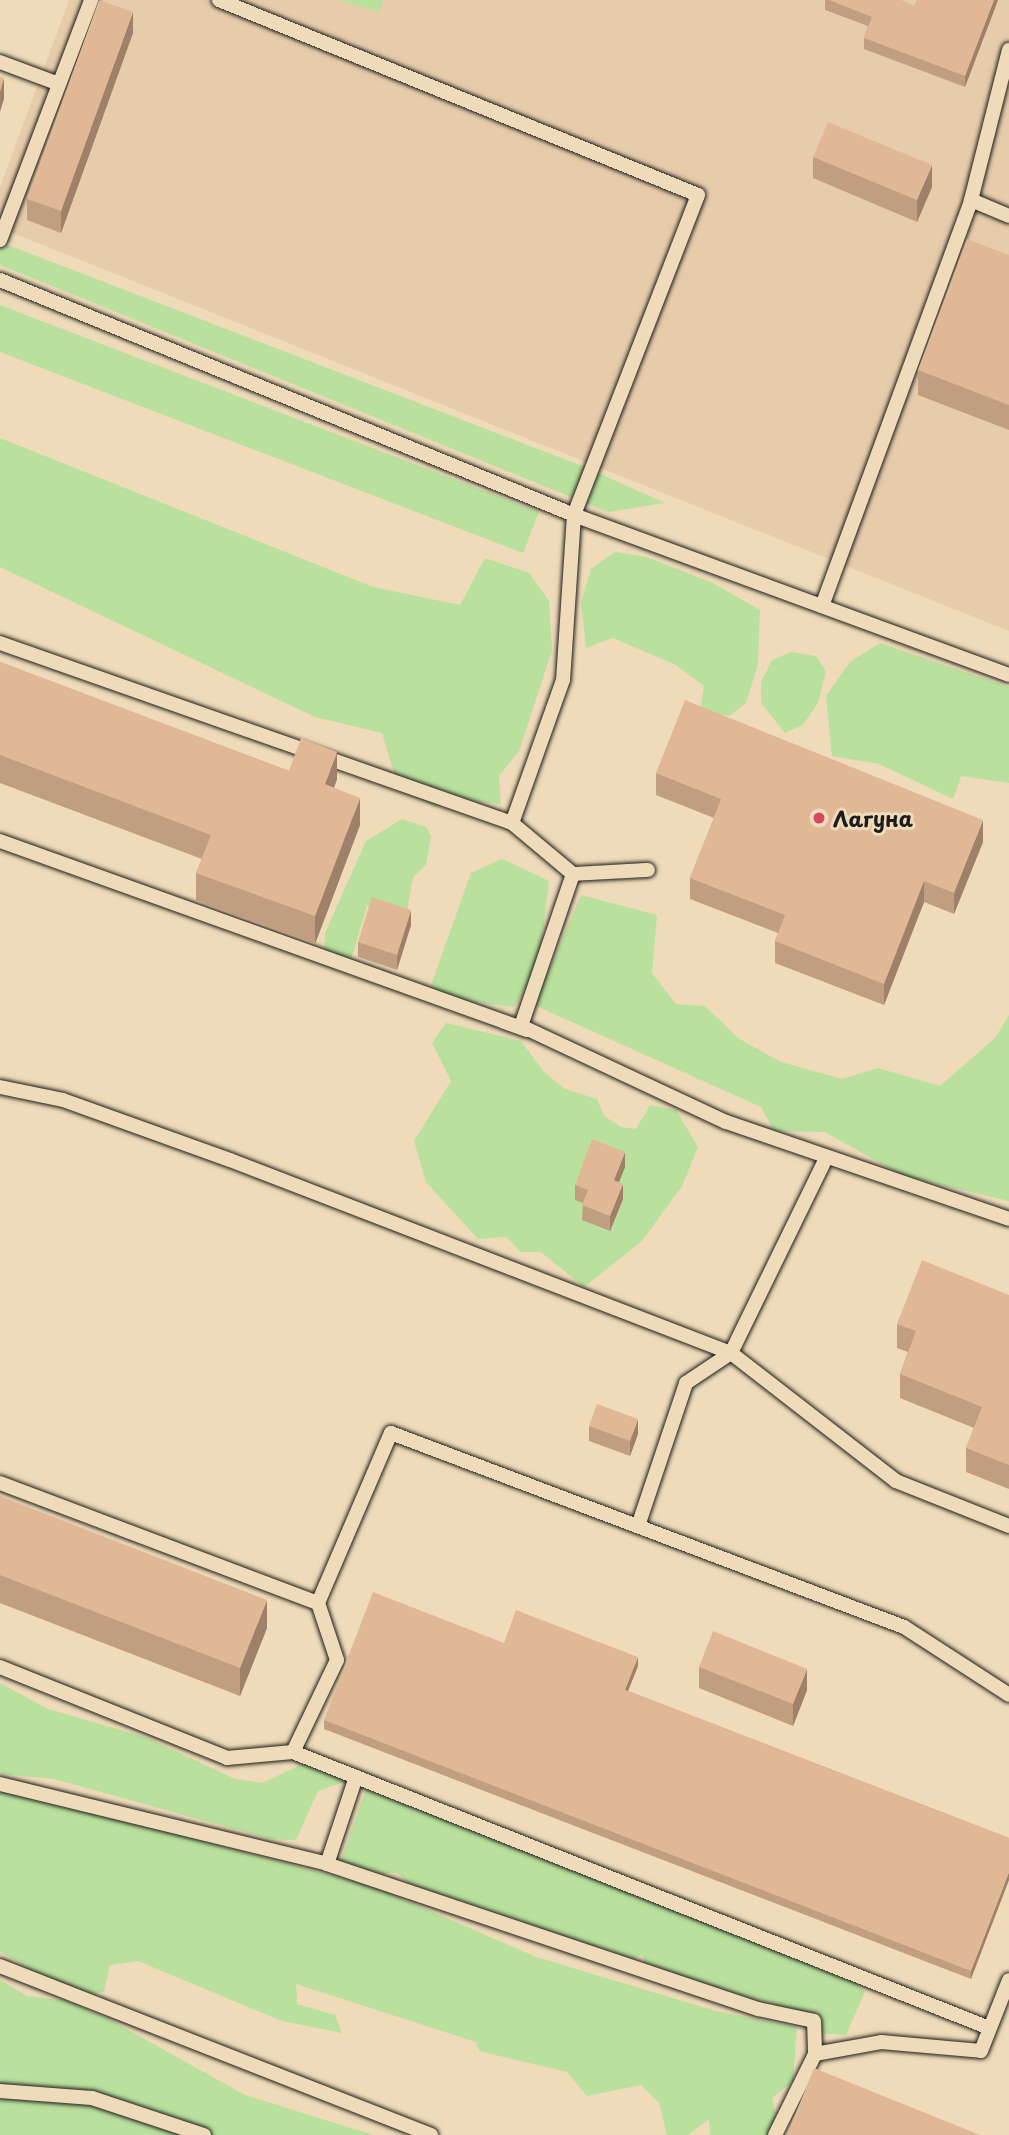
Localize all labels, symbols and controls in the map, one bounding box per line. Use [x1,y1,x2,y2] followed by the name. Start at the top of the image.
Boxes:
[833,805,913,831] place label: Лагуна
[811,810,827,826] marker: Лагуна

